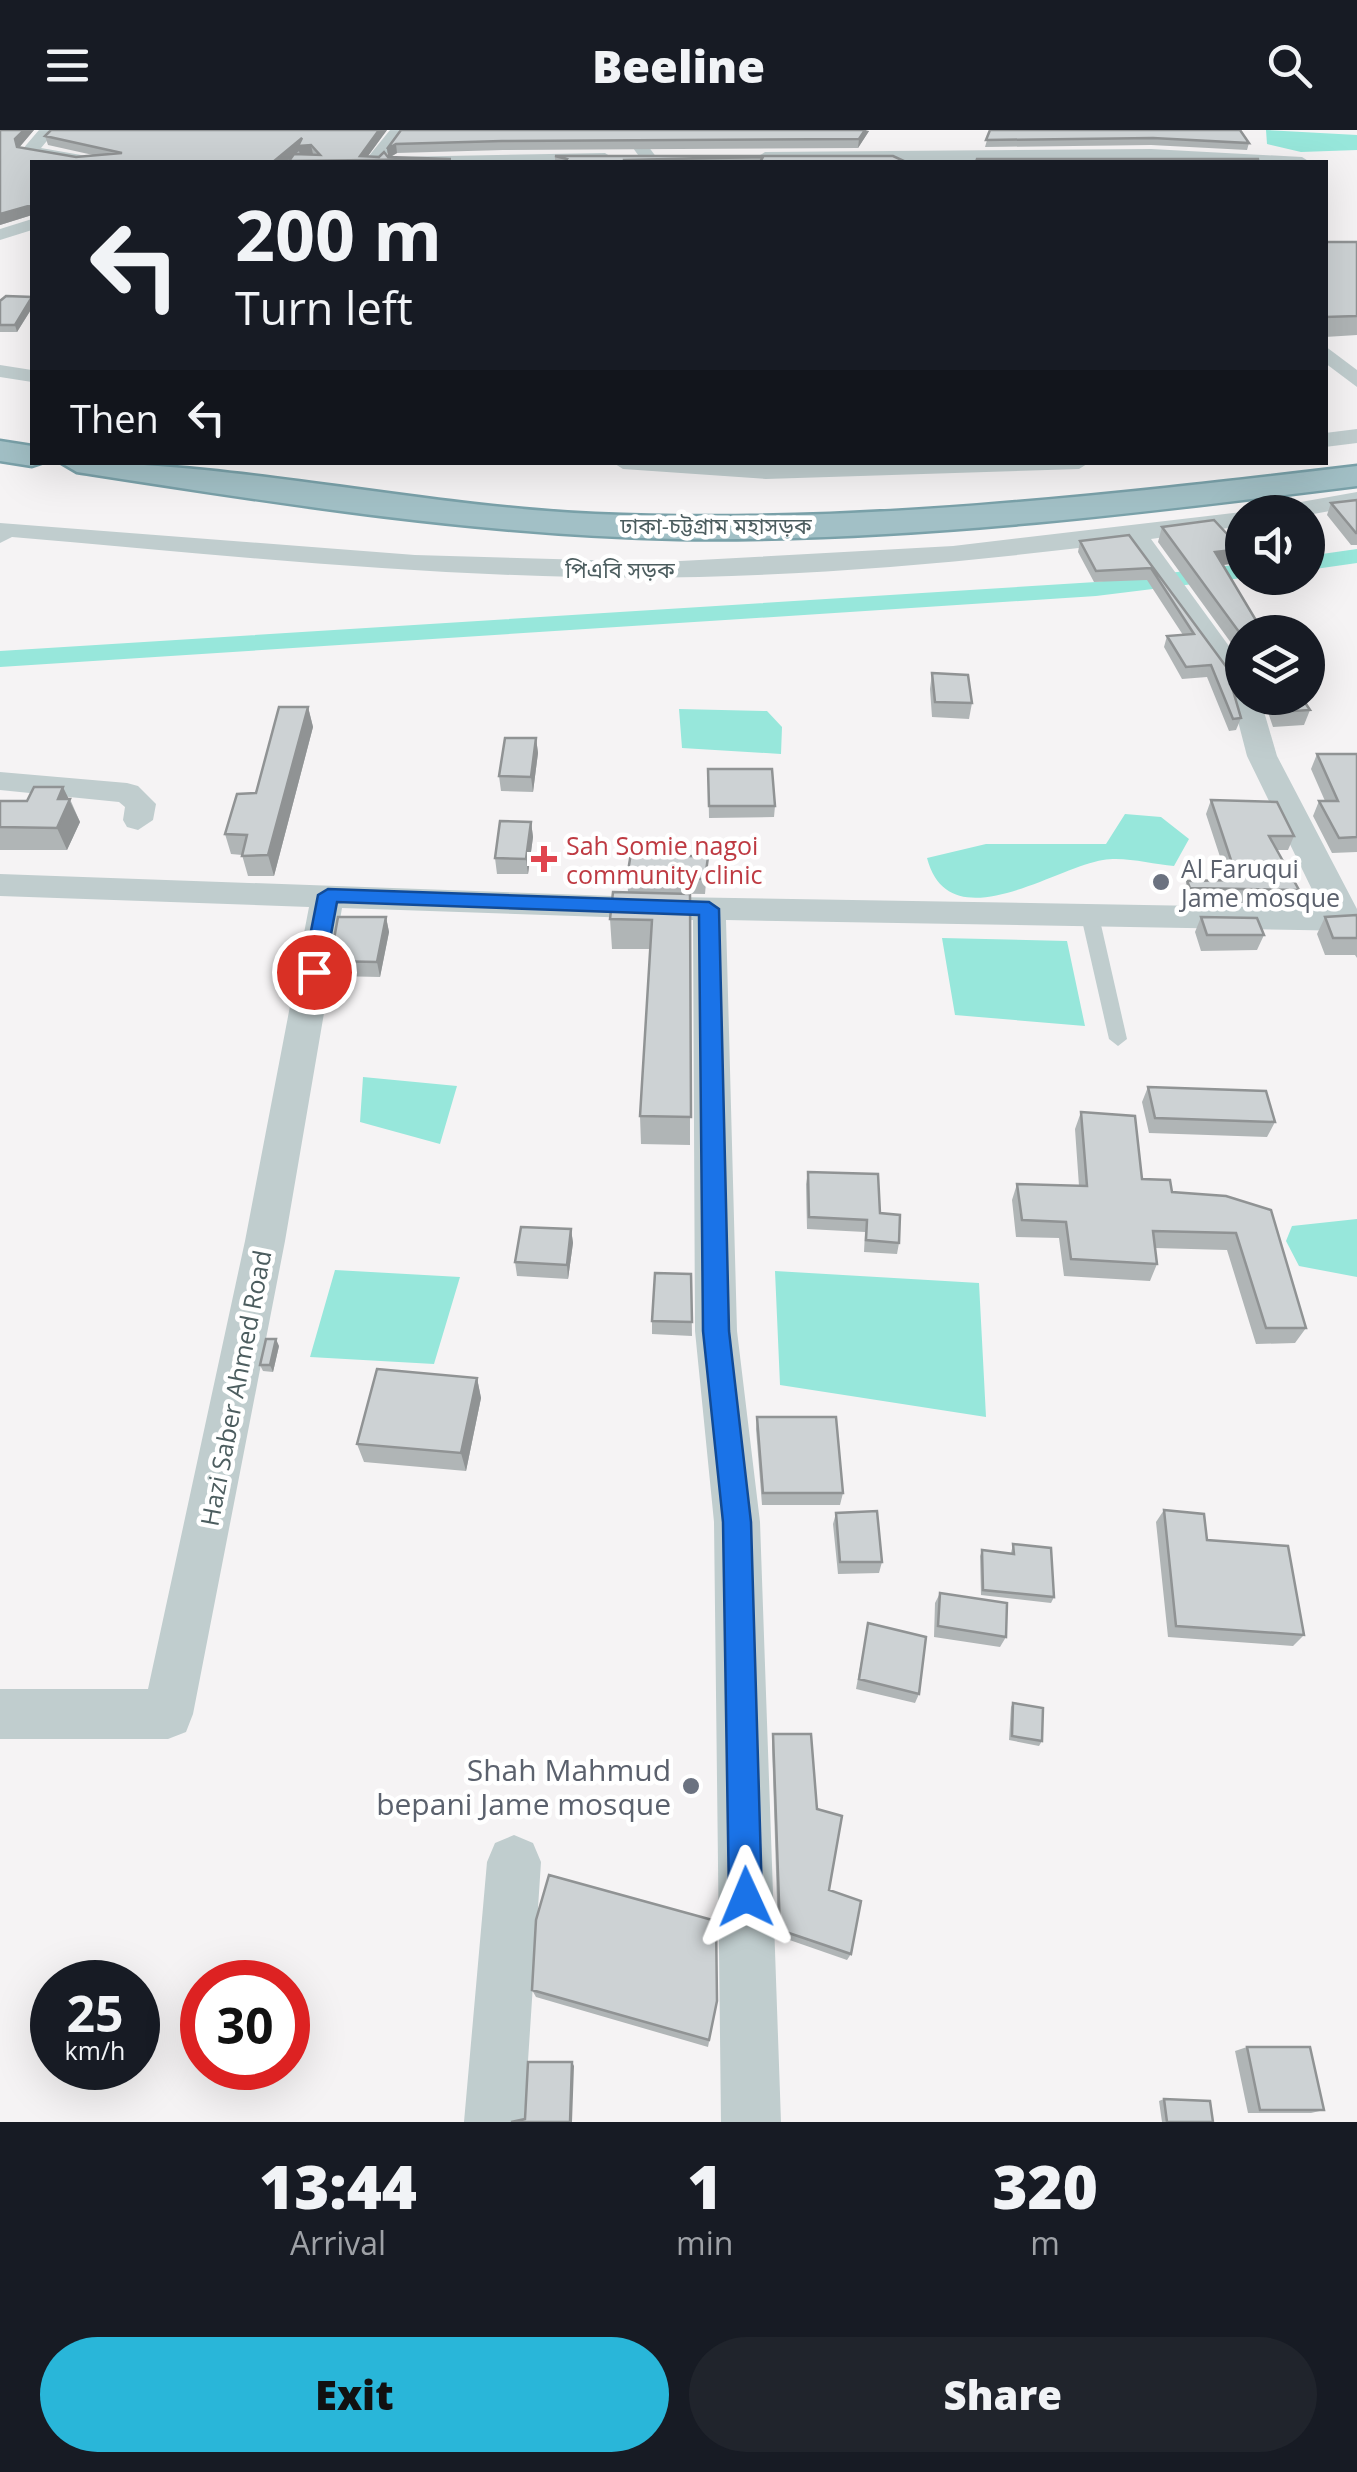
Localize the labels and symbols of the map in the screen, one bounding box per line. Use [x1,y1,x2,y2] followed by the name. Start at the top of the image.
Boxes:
[619,510,812,540] street label: ঢাকা-চট্টগ্রাম মহাসড়ক
[564,554,675,584] street label: পিএবি সড়ক
[566,828,762,891] place label: Sah Somie nagoi community clinic
[531,846,557,872] marker: Sah Somie nagoi community clinic
[1179,851,1340,914] place label: Al Faruqui Jame mosque
[1150,871,1172,893] marker: Al Faruqui Jame mosque
[272,930,357,1015] pin
[192,1247,278,1529] street label: Hazi Saber Ahmed Road
[376,1749,671,1824] place label: Shah Mahmud bepani Jame mosque
[680,1775,702,1797] marker: Shah Mahmud bepani Jame mosque
[694,1845,798,1949] position arrow
[180,1960,310,2090] speed limit sign: 30

